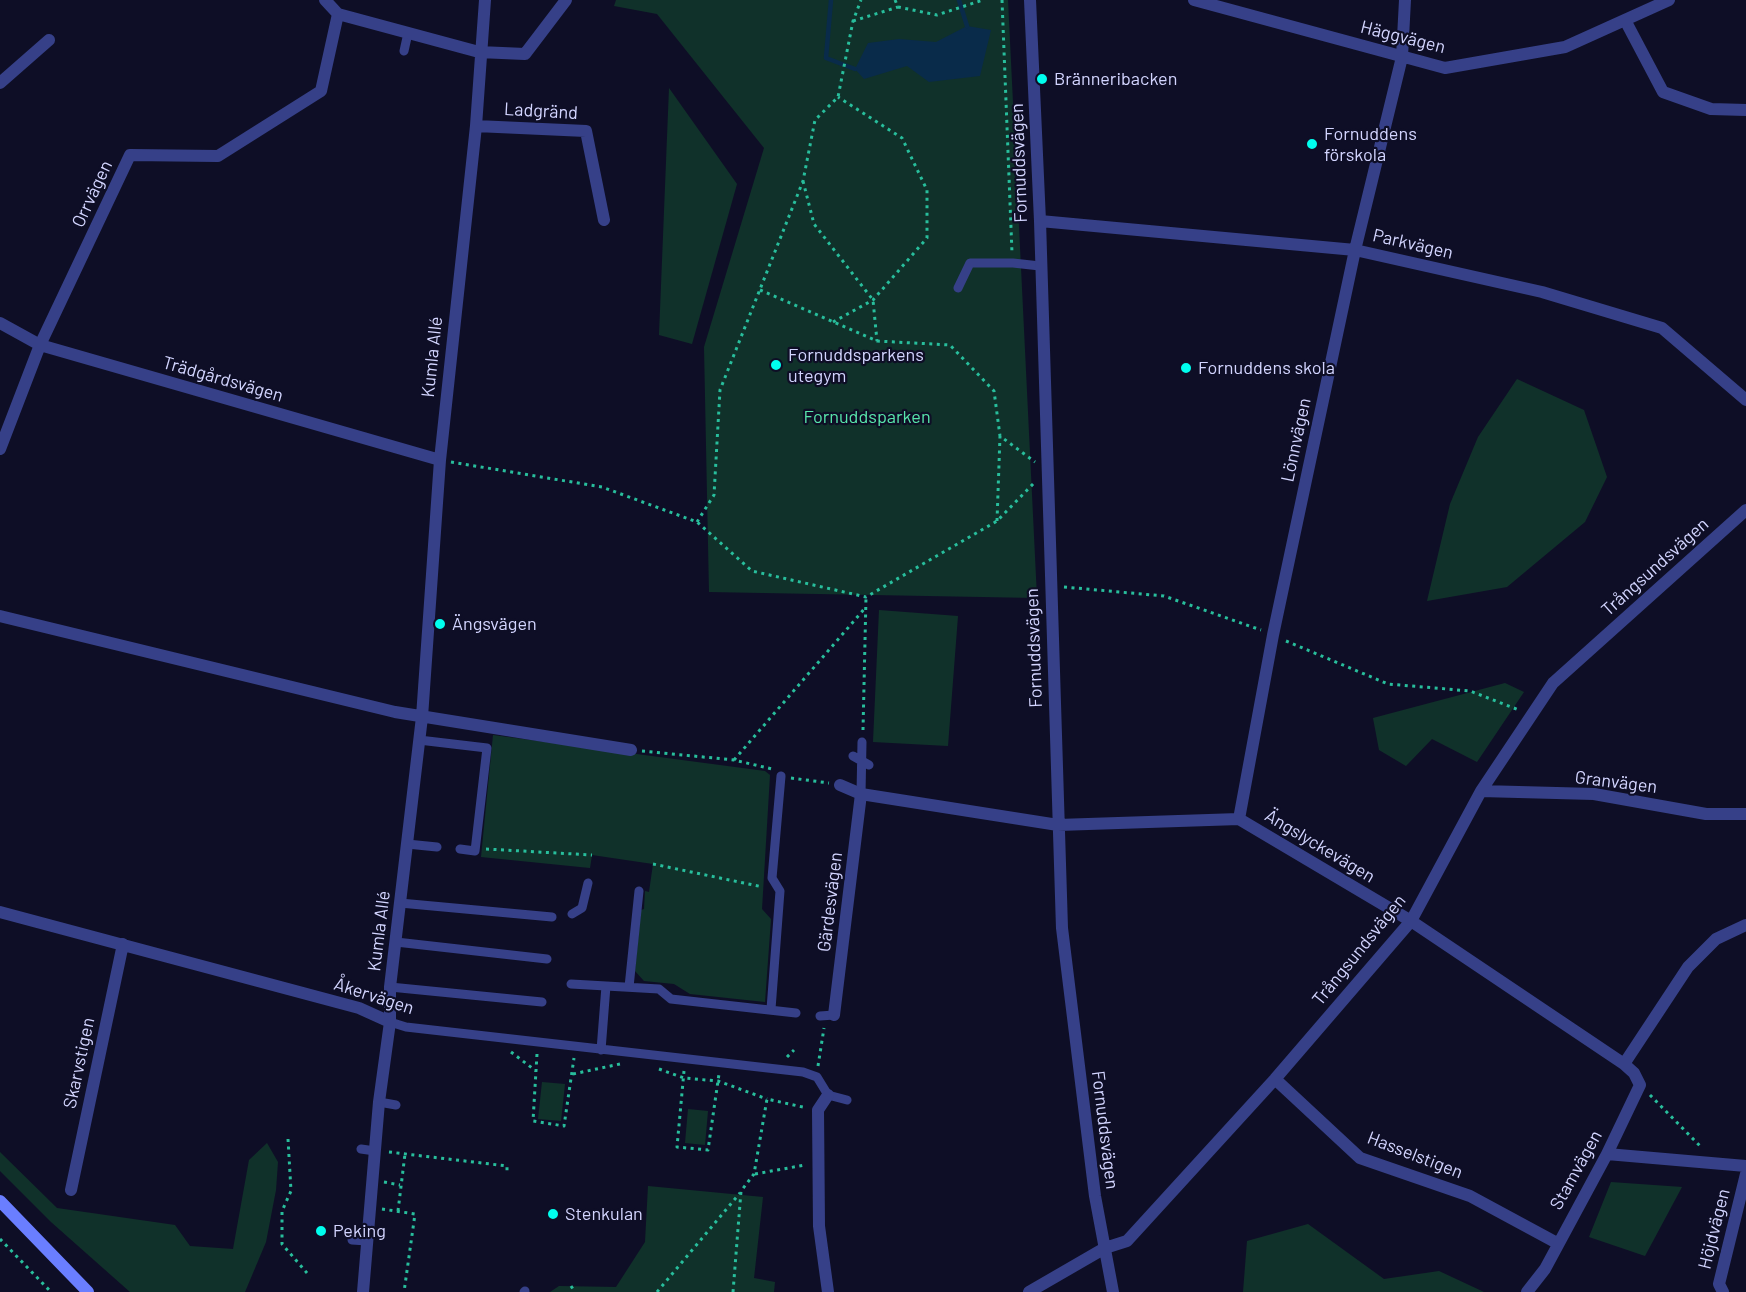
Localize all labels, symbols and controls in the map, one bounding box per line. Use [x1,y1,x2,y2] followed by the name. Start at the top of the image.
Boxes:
[1358,16,1448,58] street label: Häggvägen
[1054,68,1177,90] place label: Bränneribacken
[1035,72,1049,86] marker: Bränneribacken
[503,98,579,124] street label: Ladgränd
[1006,103,1032,223] street label: Fornuddsvägen
[1324,123,1417,166] place label: Fornuddens förskola
[1305,137,1319,151] marker: Fornuddens förskola
[67,157,117,231] street label: Orrvägen
[1371,224,1455,264] street label: Parkvägen
[417,315,447,399] street label: Kumla Allé
[788,344,924,386] place label: Fornuddsparkens utegym
[160,351,286,407] street label: Trädgårdsvägen
[1198,357,1335,379] place label: Fornuddens skola
[769,358,783,372] marker: Fornuddsparkens utegym
[1179,361,1193,375] marker: Fornuddens skola
[1277,396,1315,484] street label: Lönnvägen
[803,406,931,428] park label: Fornuddsparken
[1597,513,1713,621] street label: Trångsundsvägen
[1021,588,1047,708] street label: Fornuddsvägen
[452,613,537,635] place label: Ängsvägen
[433,617,447,631] marker: Ängsvägen
[1574,766,1658,798] street label: Granvägen
[1261,805,1379,887] street label: Ängslyckevägen
[813,851,847,953] street label: Gärdesvägen
[363,889,395,973] street label: Kumla Allé
[1308,890,1410,1010] street label: Trångsundsvägen
[331,973,417,1019] street label: Åkervägen
[59,1016,99,1110] street label: Skarvstigen
[1087,1069,1123,1191] street label: Fornuddsvägen
[1364,1127,1466,1183] street label: Hasselstigen
[1545,1127,1607,1213] street label: Stamvägen
[1694,1187,1734,1271] street label: Höjdvägen
[565,1203,643,1225] place label: Stenkulan
[546,1207,560,1221] marker: Stenkulan
[333,1220,386,1242] place label: Peking
[314,1224,328,1238] marker: Peking

